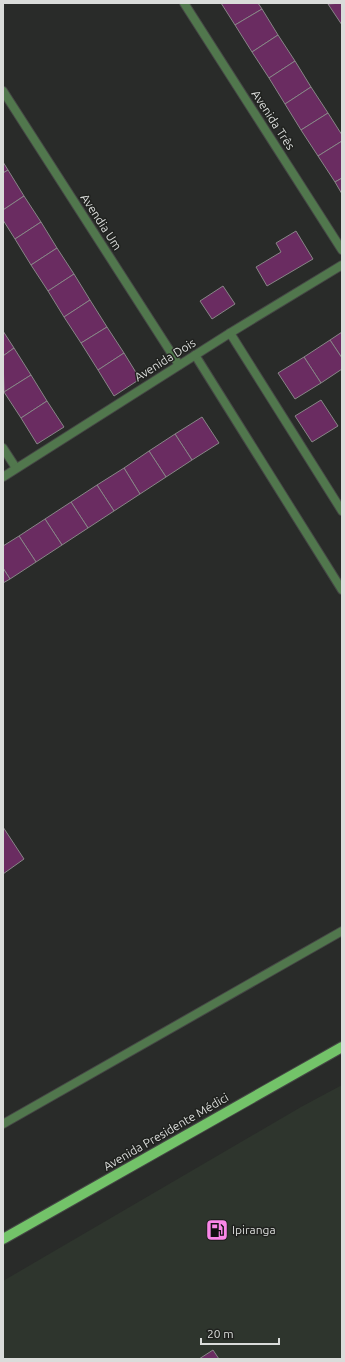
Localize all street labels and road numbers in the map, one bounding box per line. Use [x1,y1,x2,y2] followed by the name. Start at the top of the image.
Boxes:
[249,87,298,152] street label: Avenida Três
[78,191,124,252] street label: Avendia Um
[132,336,198,383] street label: Avenida Dois
[101,1090,231,1173] street label: Avenida Presidente Médici

